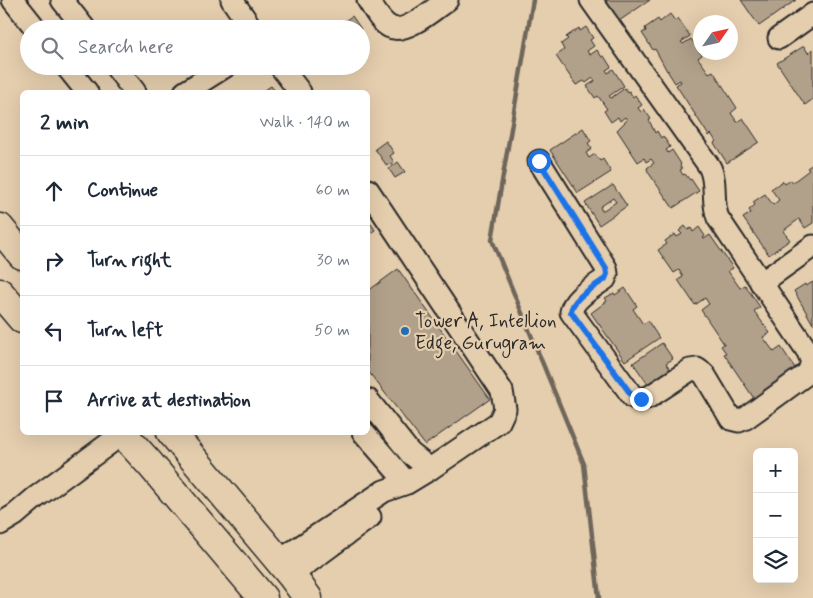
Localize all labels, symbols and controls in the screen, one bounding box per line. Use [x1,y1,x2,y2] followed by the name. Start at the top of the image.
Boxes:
[693,15,738,60] north arrow
[20,20,370,75] search box
[38,34,66,62] icon: search
[78,35,174,60] text: Search here
[40,109,89,137] text: 2 min
[260,112,350,133] text: Walk · 140 m
[528,150,551,173] route start
[40,177,68,205] icon: ahead
[87,178,158,203] text: Continue
[316,180,350,201] text: 60 m
[40,247,68,275] icon: right
[87,248,171,273] text: Turn right
[317,250,350,271] text: 30 m
[415,309,557,359] place label: Tower A, Intellion Edge, Gurugram
[40,317,68,345] icon: left
[87,318,163,343] text: Turn left
[314,320,350,341] text: 50 m
[399,325,411,337] marker: Tower A, Intellion Edge, Gurugram
[40,387,68,415] icon: arrive
[87,388,251,413] text: Arrive at destination
[630,388,653,411] route end
[753,448,798,583] map controls
[753,448,798,493] button: +
[753,493,798,538] button: −
[753,538,798,583] button: layers

